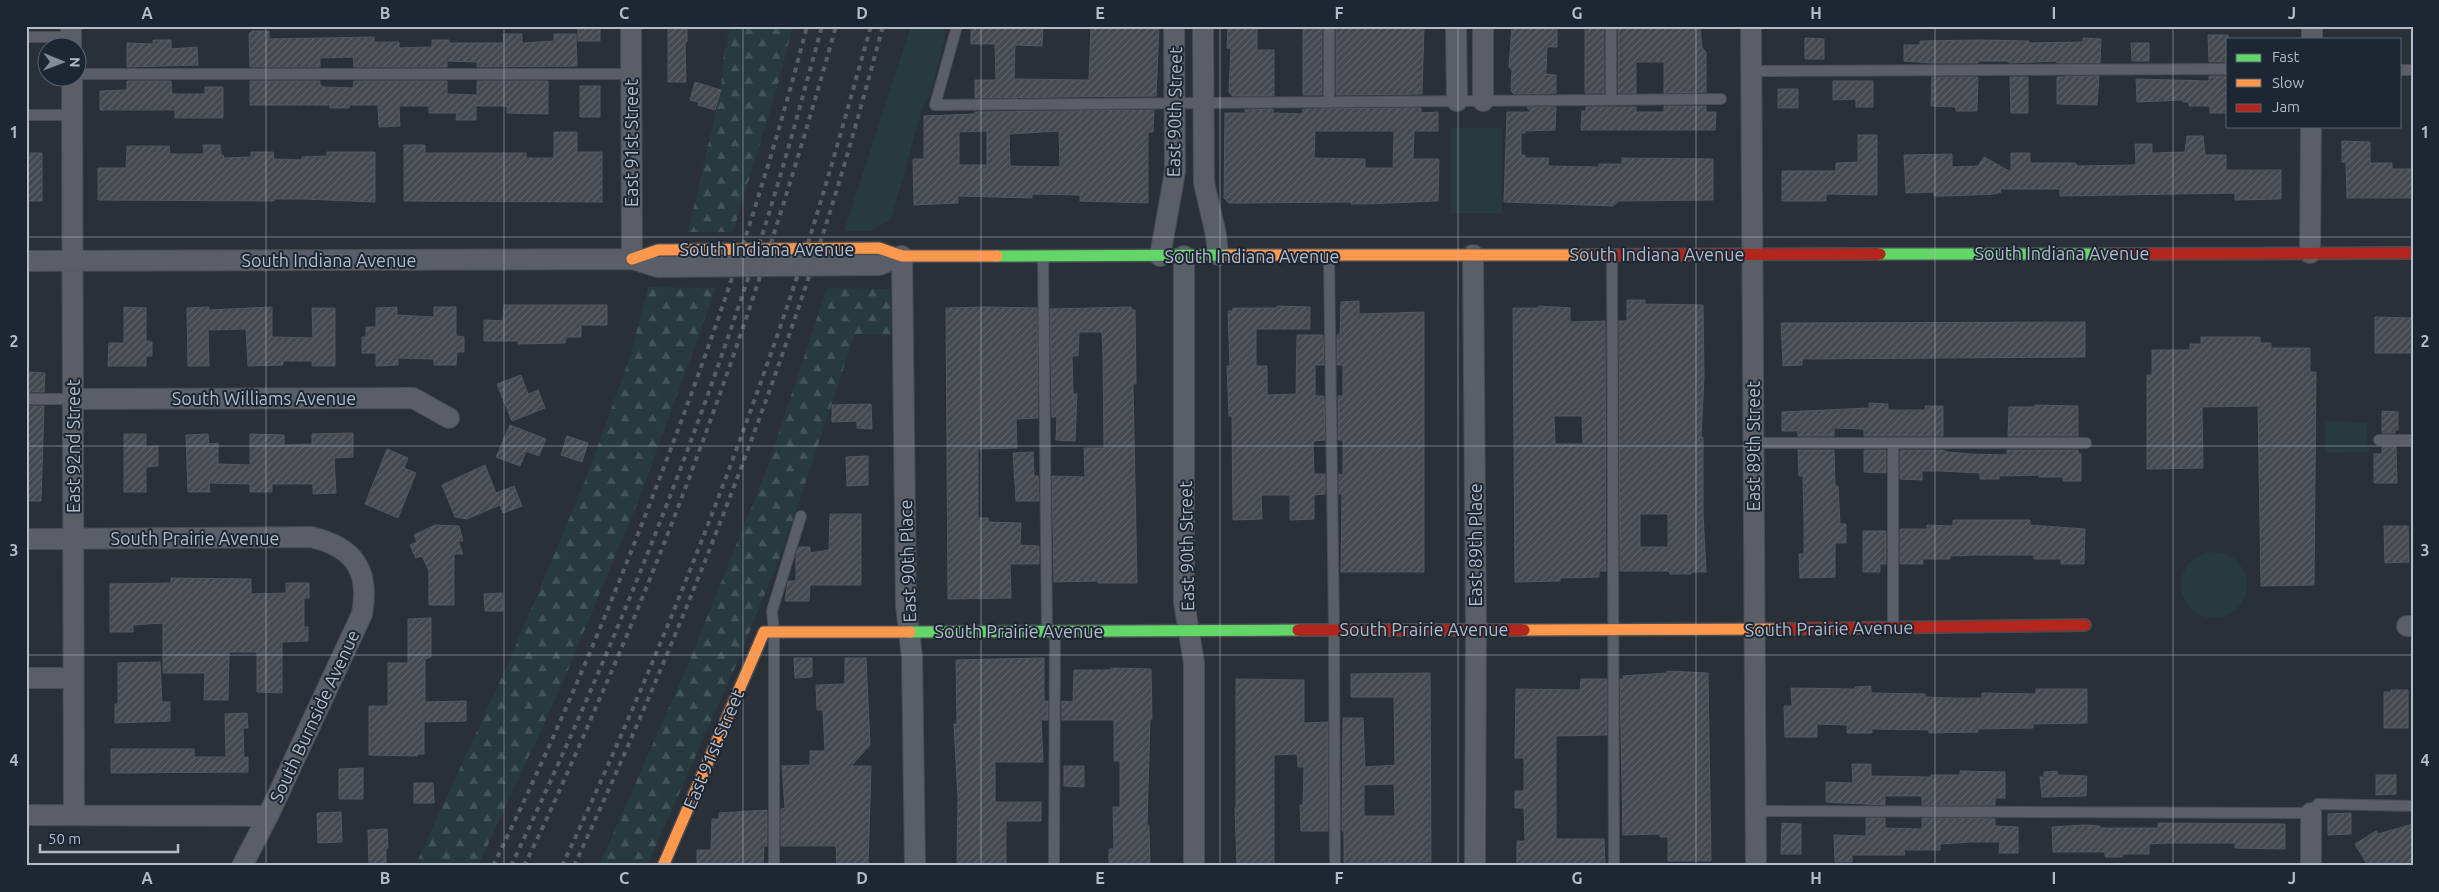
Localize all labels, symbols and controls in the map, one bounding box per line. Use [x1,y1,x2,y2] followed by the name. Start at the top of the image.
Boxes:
[141,4,153,22] text: A
[380,4,390,22] text: B
[619,4,629,22] text: C
[856,4,868,22] text: D
[1095,4,1105,22] text: E
[1335,4,1344,22] text: F
[1571,4,1583,22] text: G
[1810,4,1822,22] text: H
[2052,4,2056,22] text: I
[2288,4,2296,22] text: J
[38,38,88,88] north arrow
[2226,38,2402,128] legend
[1163,47,1185,177] street label: East 90th Street
[2272,48,2300,65] text: Fast
[67,57,83,68] text: N
[2272,74,2305,91] text: Slow
[621,79,641,207] street label: East 91st Street
[2272,98,2300,115] text: Jam
[9,123,19,141] text: 1
[2420,123,2430,141] text: 1
[679,239,855,259] street label: South Indiana Avenue
[1974,243,2150,263] street label: South Indiana Avenue
[1569,244,1745,264] street label: South Indiana Avenue
[1164,246,1340,266] street label: South Indiana Avenue
[241,250,417,270] street label: South Indiana Avenue
[9,332,19,350] text: 2
[2420,332,2430,350] text: 2
[63,379,83,513] street label: East 92nd Street
[1743,381,1763,511] street label: East 89th Street
[172,388,356,408] street label: South Williams Avenue
[1175,481,1197,611] street label: East 90th Street
[1465,483,1485,607] street label: East 89th Place
[895,499,919,623] street label: East 90th Place
[111,528,279,548] street label: South Prairie Avenue
[9,541,19,559] text: 3
[2420,541,2430,559] text: 3
[1744,617,1914,639] street label: South Prairie Avenue
[1340,619,1508,639] street label: South Prairie Avenue
[935,621,1103,641] street label: South Prairie Avenue
[265,627,363,805] street label: South Burnside Avenue
[679,686,747,812] street label: East 91st Street
[9,751,19,769] text: 4
[2420,751,2430,769] text: 4
[40,822,178,854] scale bar
[48,830,81,847] text: 50 m
[141,869,153,887] text: A
[380,869,390,887] text: B
[619,869,629,887] text: C
[856,869,868,887] text: D
[1095,869,1105,887] text: E
[1335,869,1344,887] text: F
[1571,869,1583,887] text: G
[1810,869,1822,887] text: H
[2052,869,2056,887] text: I
[2288,869,2296,887] text: J

